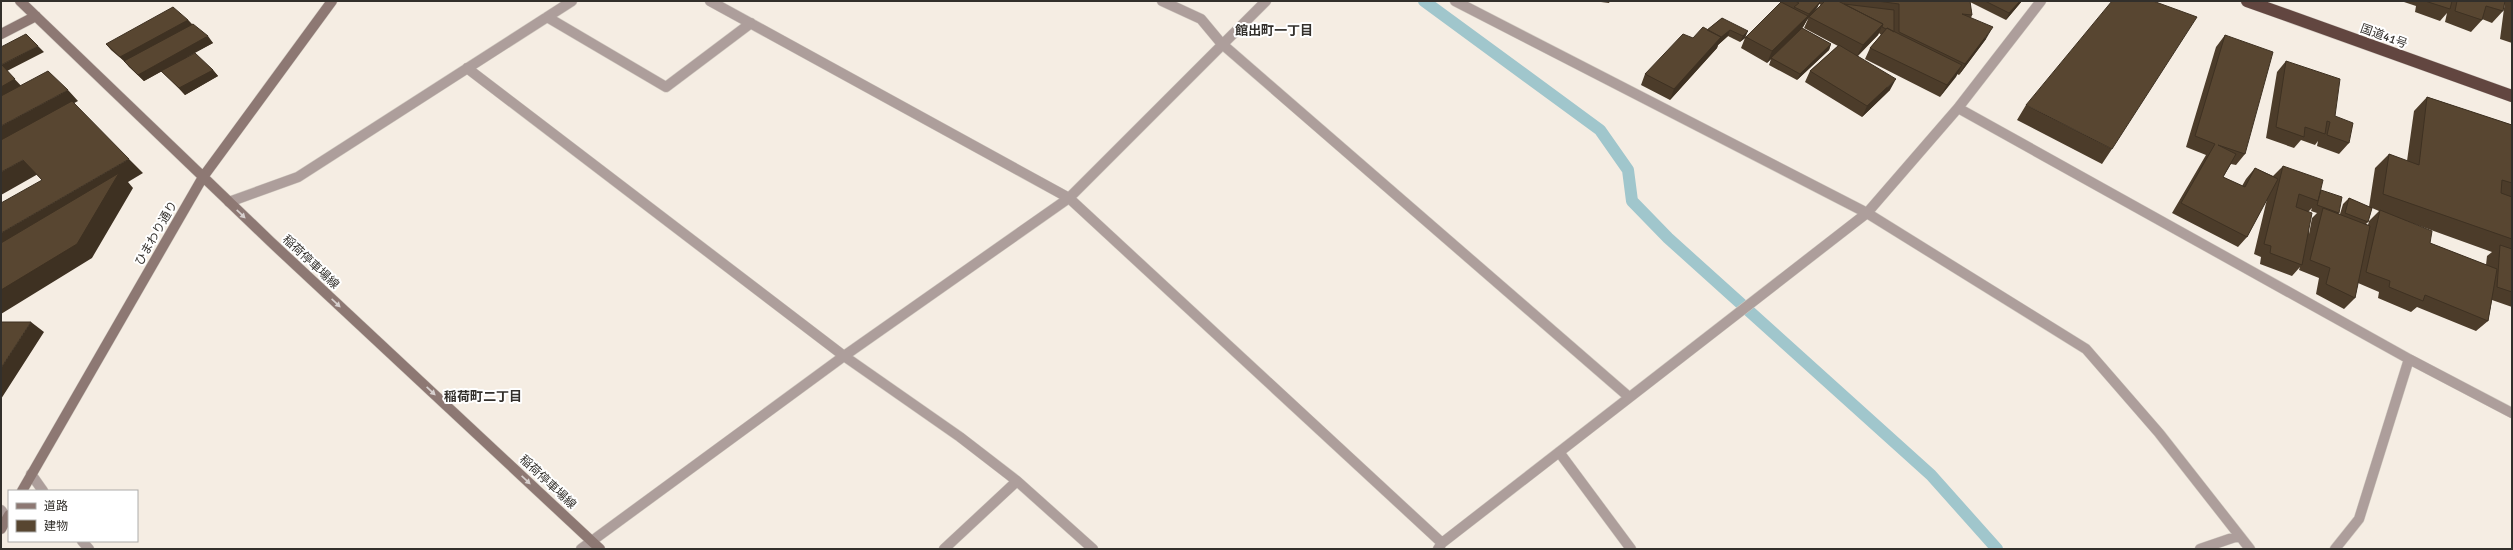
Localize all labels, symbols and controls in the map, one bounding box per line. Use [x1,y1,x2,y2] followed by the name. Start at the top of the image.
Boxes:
[2358,21,2409,52] street label: 国道41号
[1235,23,1313,39] district label: 館出町一丁目
[132,198,181,268] street label: ひまわり通り
[236,209,246,218] one-way arrow
[279,232,342,292] street label: 稲荷停車場線
[331,298,341,307] one-way arrow
[426,387,436,396] one-way arrow
[444,389,522,405] district label: 稲荷町二丁目
[516,452,579,512] street label: 稲荷停車場線
[521,475,531,485] one-way arrow
[8,490,138,542] legend
[44,499,68,514] text: 道路
[44,519,68,534] text: 建物

